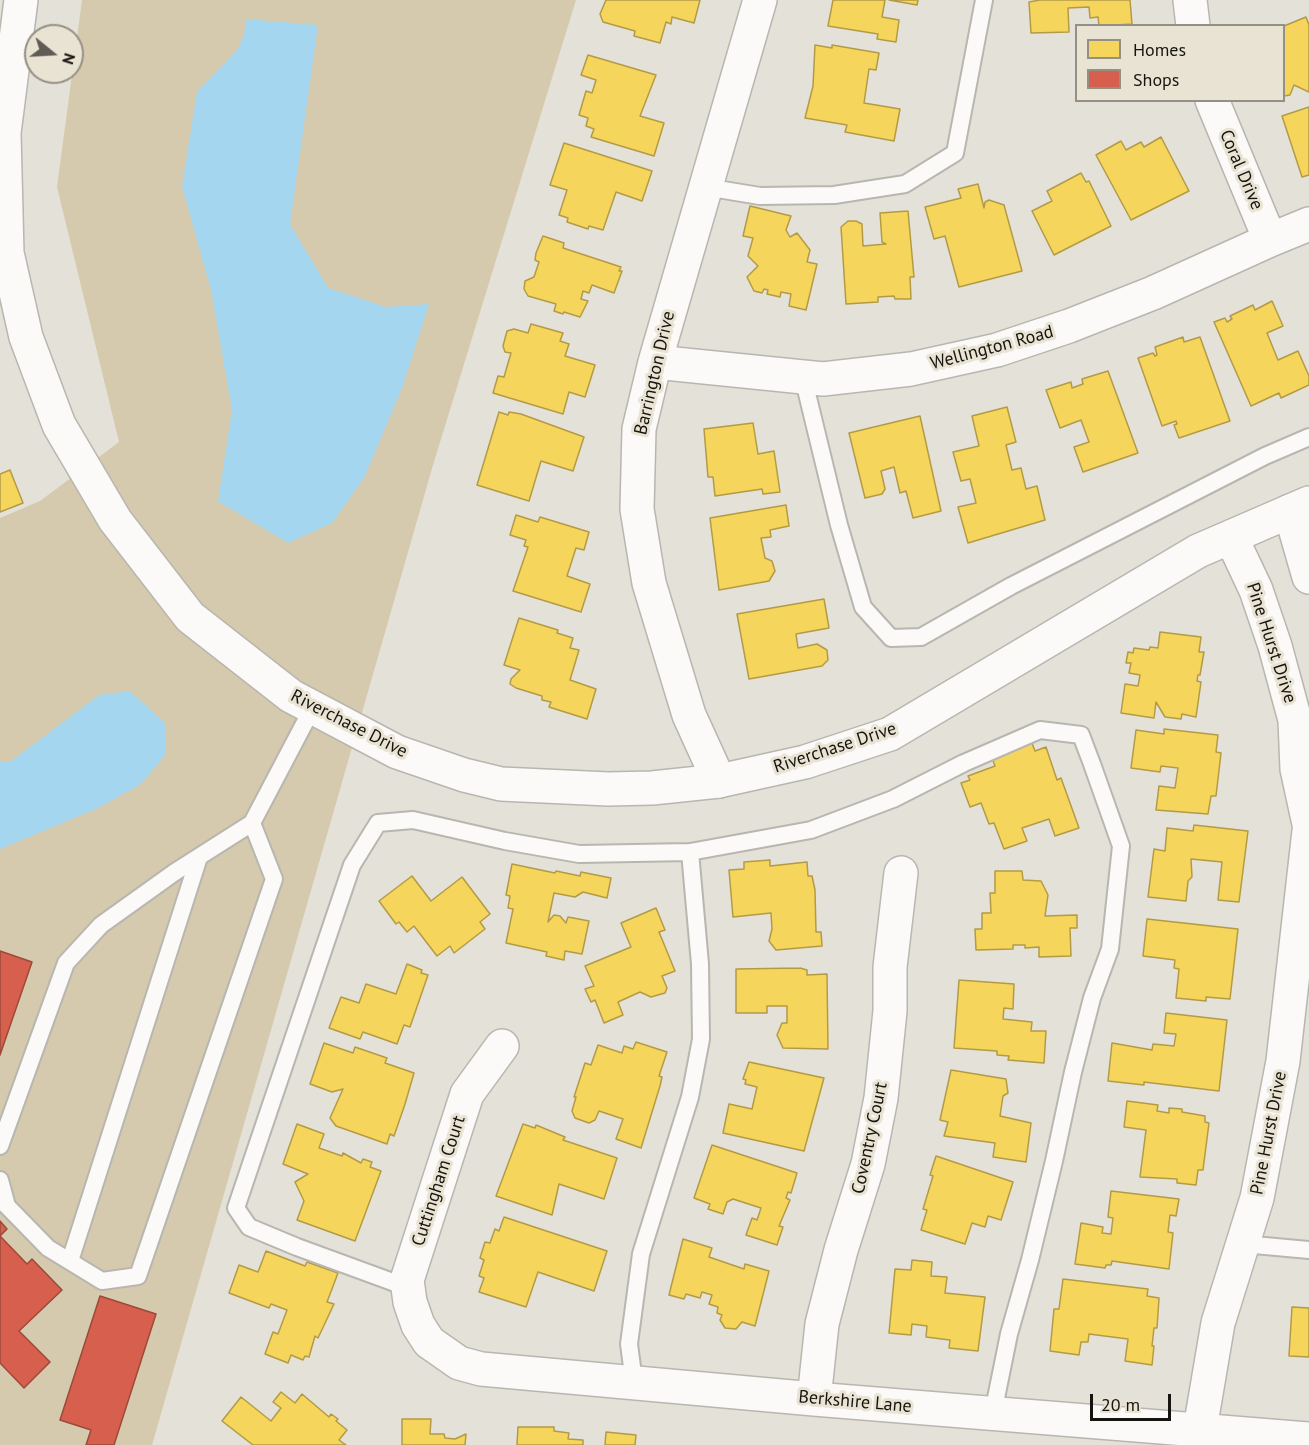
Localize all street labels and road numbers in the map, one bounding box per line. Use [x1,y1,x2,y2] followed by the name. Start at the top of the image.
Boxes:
[1215,127,1267,213] street label: Coral Drive
[630,309,680,437] street label: Barrington Drive
[928,321,1056,375] street label: Wellington Road
[1241,580,1301,706] street label: Pine Hurst Drive
[287,685,411,763] street label: Riverchase Drive
[771,718,899,778] street label: Riverchase Drive
[1246,1069,1292,1197] street label: Pine Hurst Drive
[848,1080,892,1196] street label: Coventry Court
[408,1113,470,1249] street label: Cuttingham Court
[797,1386,913,1418] street label: Berkshire Lane

